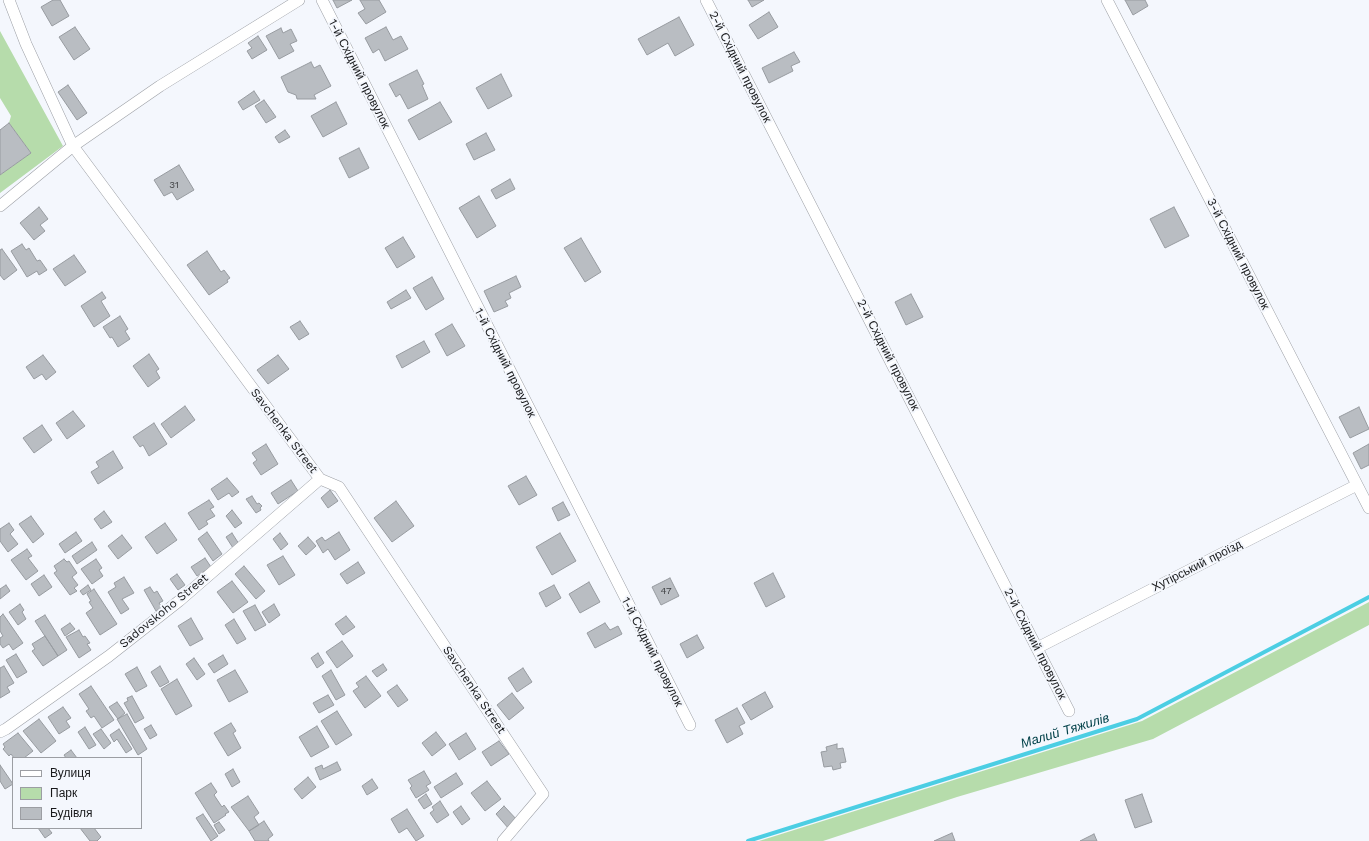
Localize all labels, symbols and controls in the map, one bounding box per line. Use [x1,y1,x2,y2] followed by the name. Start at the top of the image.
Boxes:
[706,9,774,125] street label: 2-й Східний провулок
[325,17,393,131] street label: 1-й Східний провулок
[169,179,179,191] house number: 31
[1204,196,1272,312] street label: 3-й Східний провулок
[854,297,922,413] street label: 2-й Східний провулок
[471,306,539,420] street label: 1-й Східний провулок
[247,386,321,476] street label: Savchenka Street
[1150,537,1244,595] street label: Хутірський проїзд
[117,571,211,651] street label: Sadovskoho Street
[660,585,672,597] house number: 47
[1001,586,1069,702] street label: 2-й Східний провулок
[618,595,686,709] street label: 1-й Східний провулок
[439,643,509,737] street label: Savchenka Street
[1019,710,1111,752] water label: Малий Тяжилів
[12,757,142,829] legend
[50,766,91,780] text: Вулиця
[50,786,77,800] text: Парк
[50,806,92,820] text: Будівля

